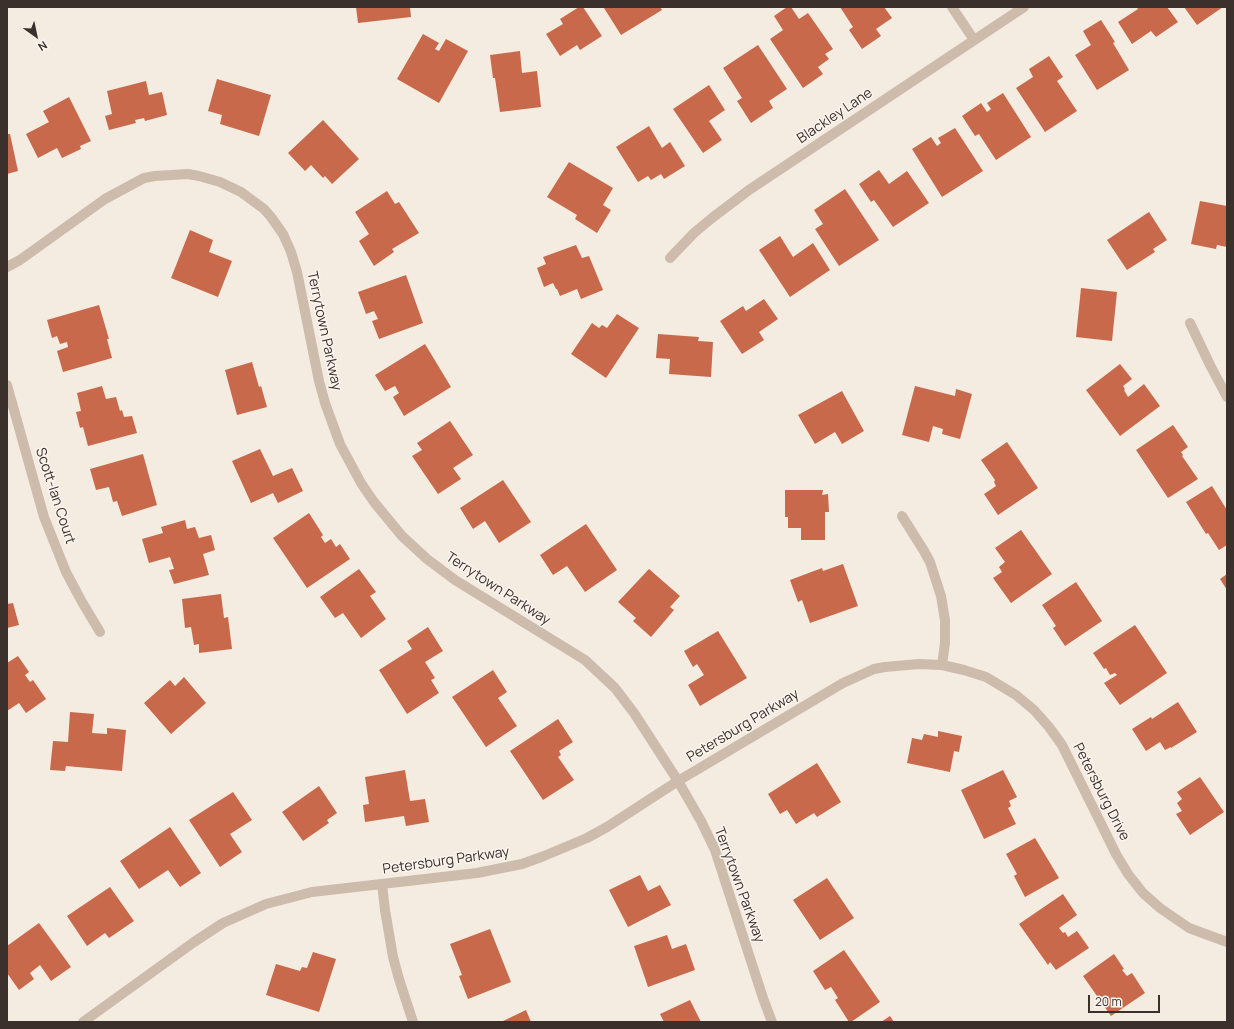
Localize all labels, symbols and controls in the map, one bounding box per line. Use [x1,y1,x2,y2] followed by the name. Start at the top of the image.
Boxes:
[16,16,56,56] north arrow
[35,38,50,55] text: N
[794,85,876,147] street label: Blackley Lane
[303,270,345,392] street label: Terrytown Parkway
[32,446,78,546] street label: Scott-Ian Court
[442,549,554,629] street label: Terrytown Parkway
[684,686,802,766] street label: Petersburg Parkway
[1069,740,1133,844] street label: Petersburg Drive
[710,825,768,945] street label: Terrytown Parkway
[382,844,510,878] street label: Petersburg Parkway
[1090,987,1162,1013] scale bar
[1095,993,1122,1010] text: 20 m

